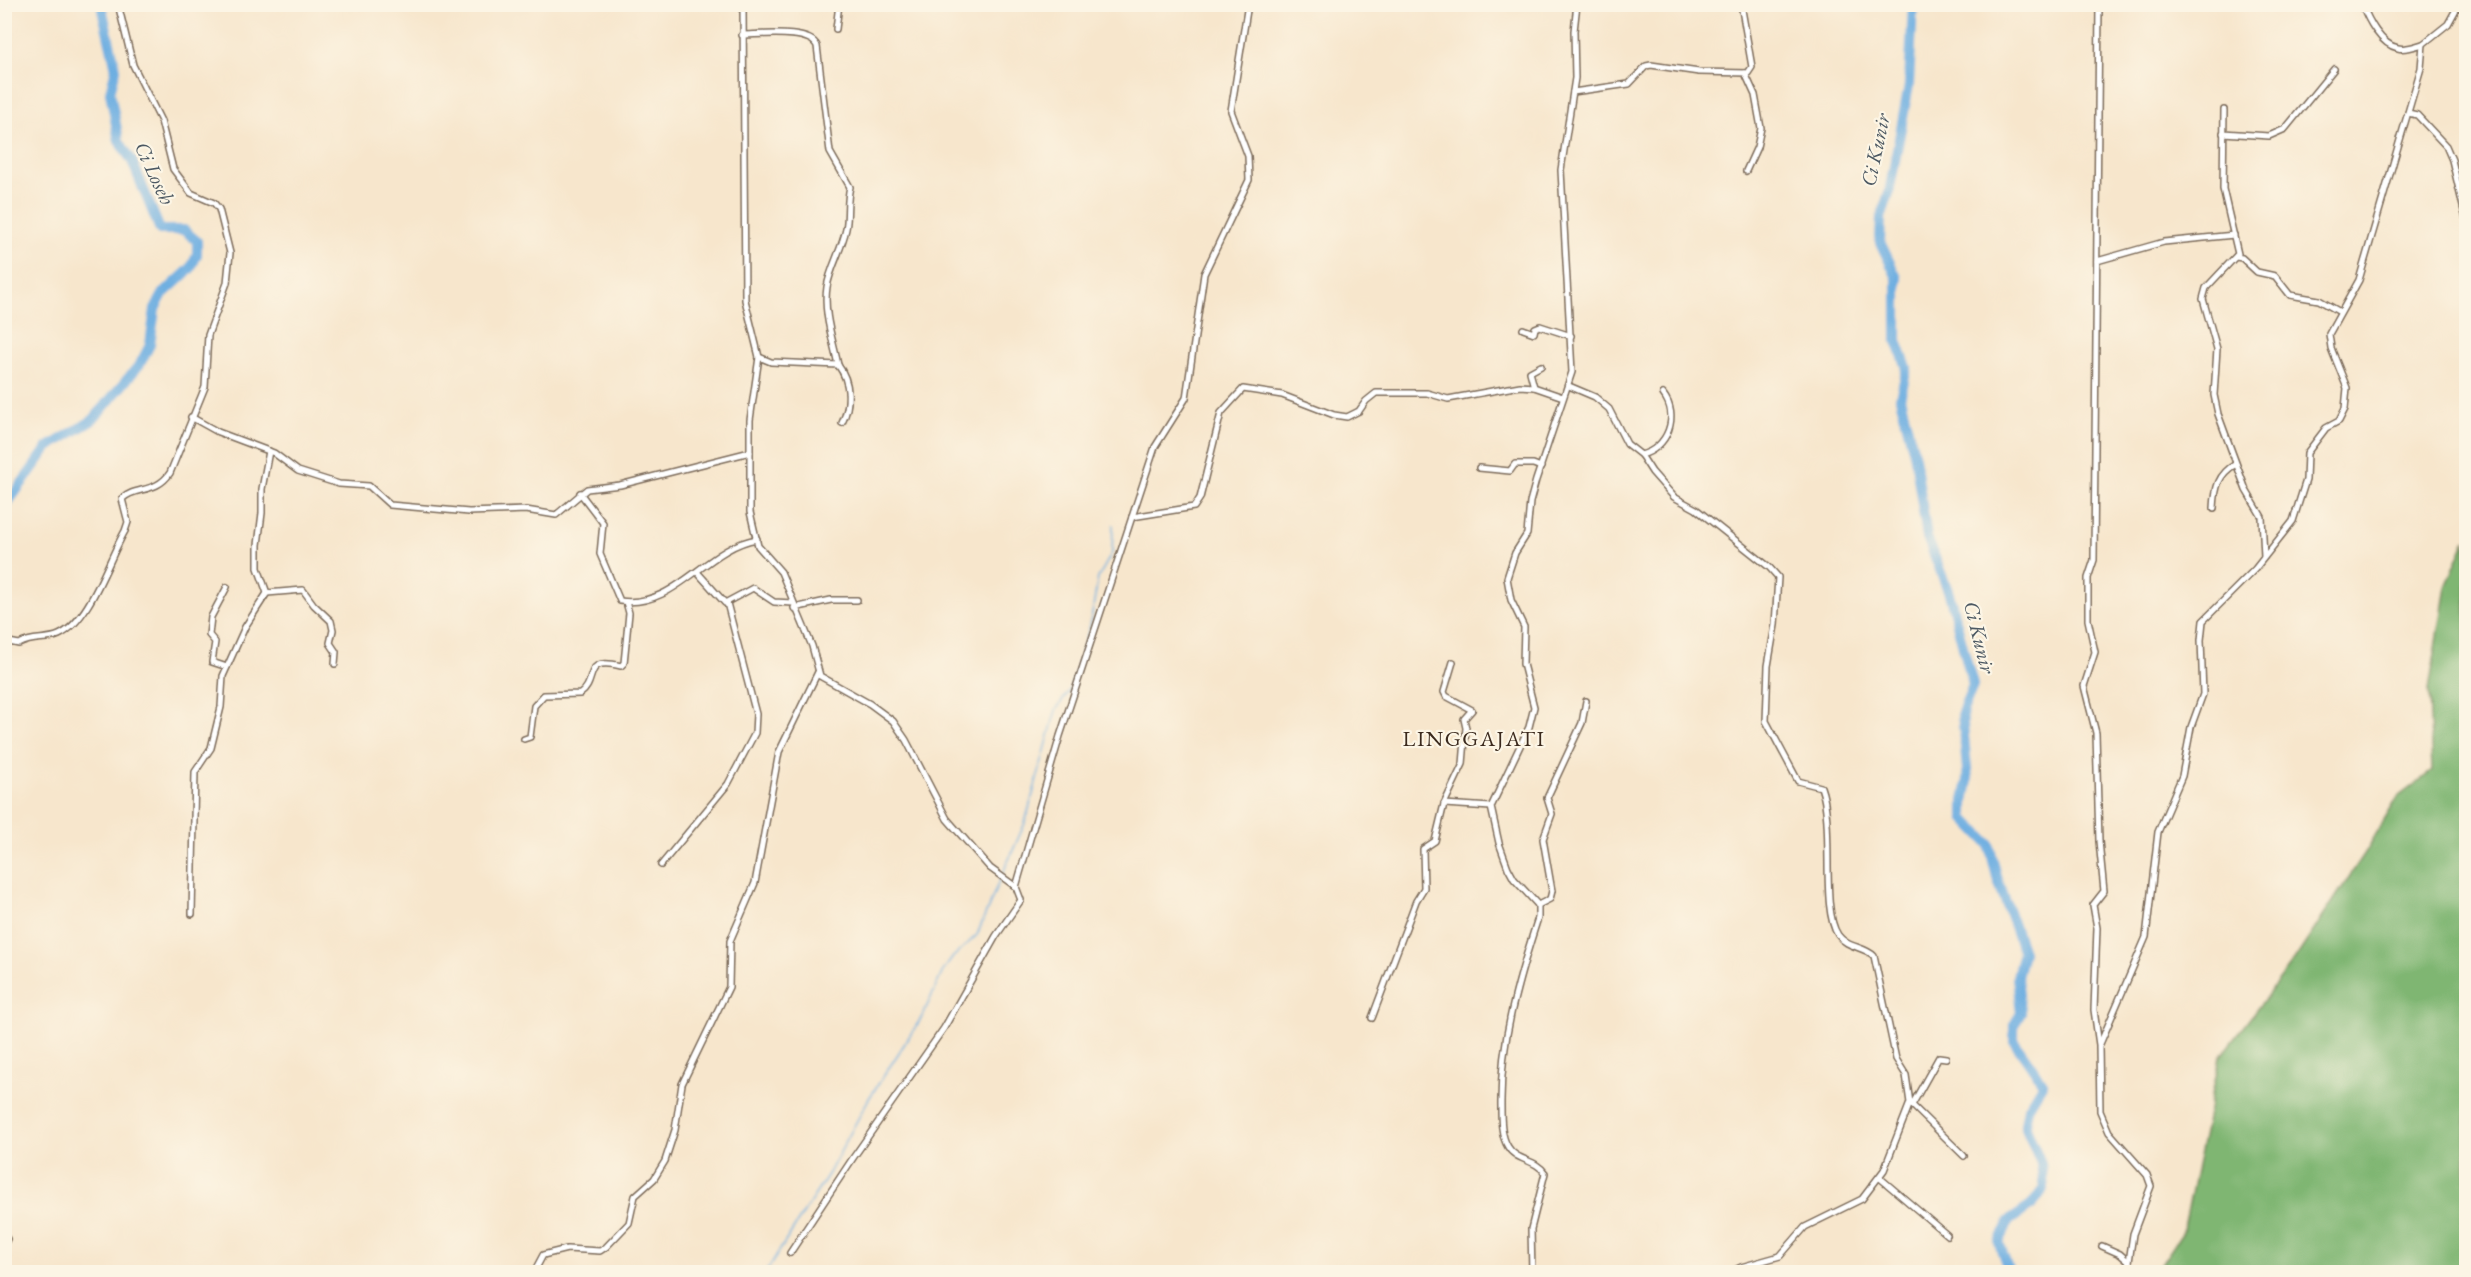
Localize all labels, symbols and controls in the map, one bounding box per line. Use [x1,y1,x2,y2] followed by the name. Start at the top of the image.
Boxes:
[1854,110,1896,189] water label: Ci Kunir
[129,137,181,209] water label: Ci Loseh
[1958,598,2002,677] water label: Ci Kunir
[1403,724,1545,753] district label: LINGGAJATI

